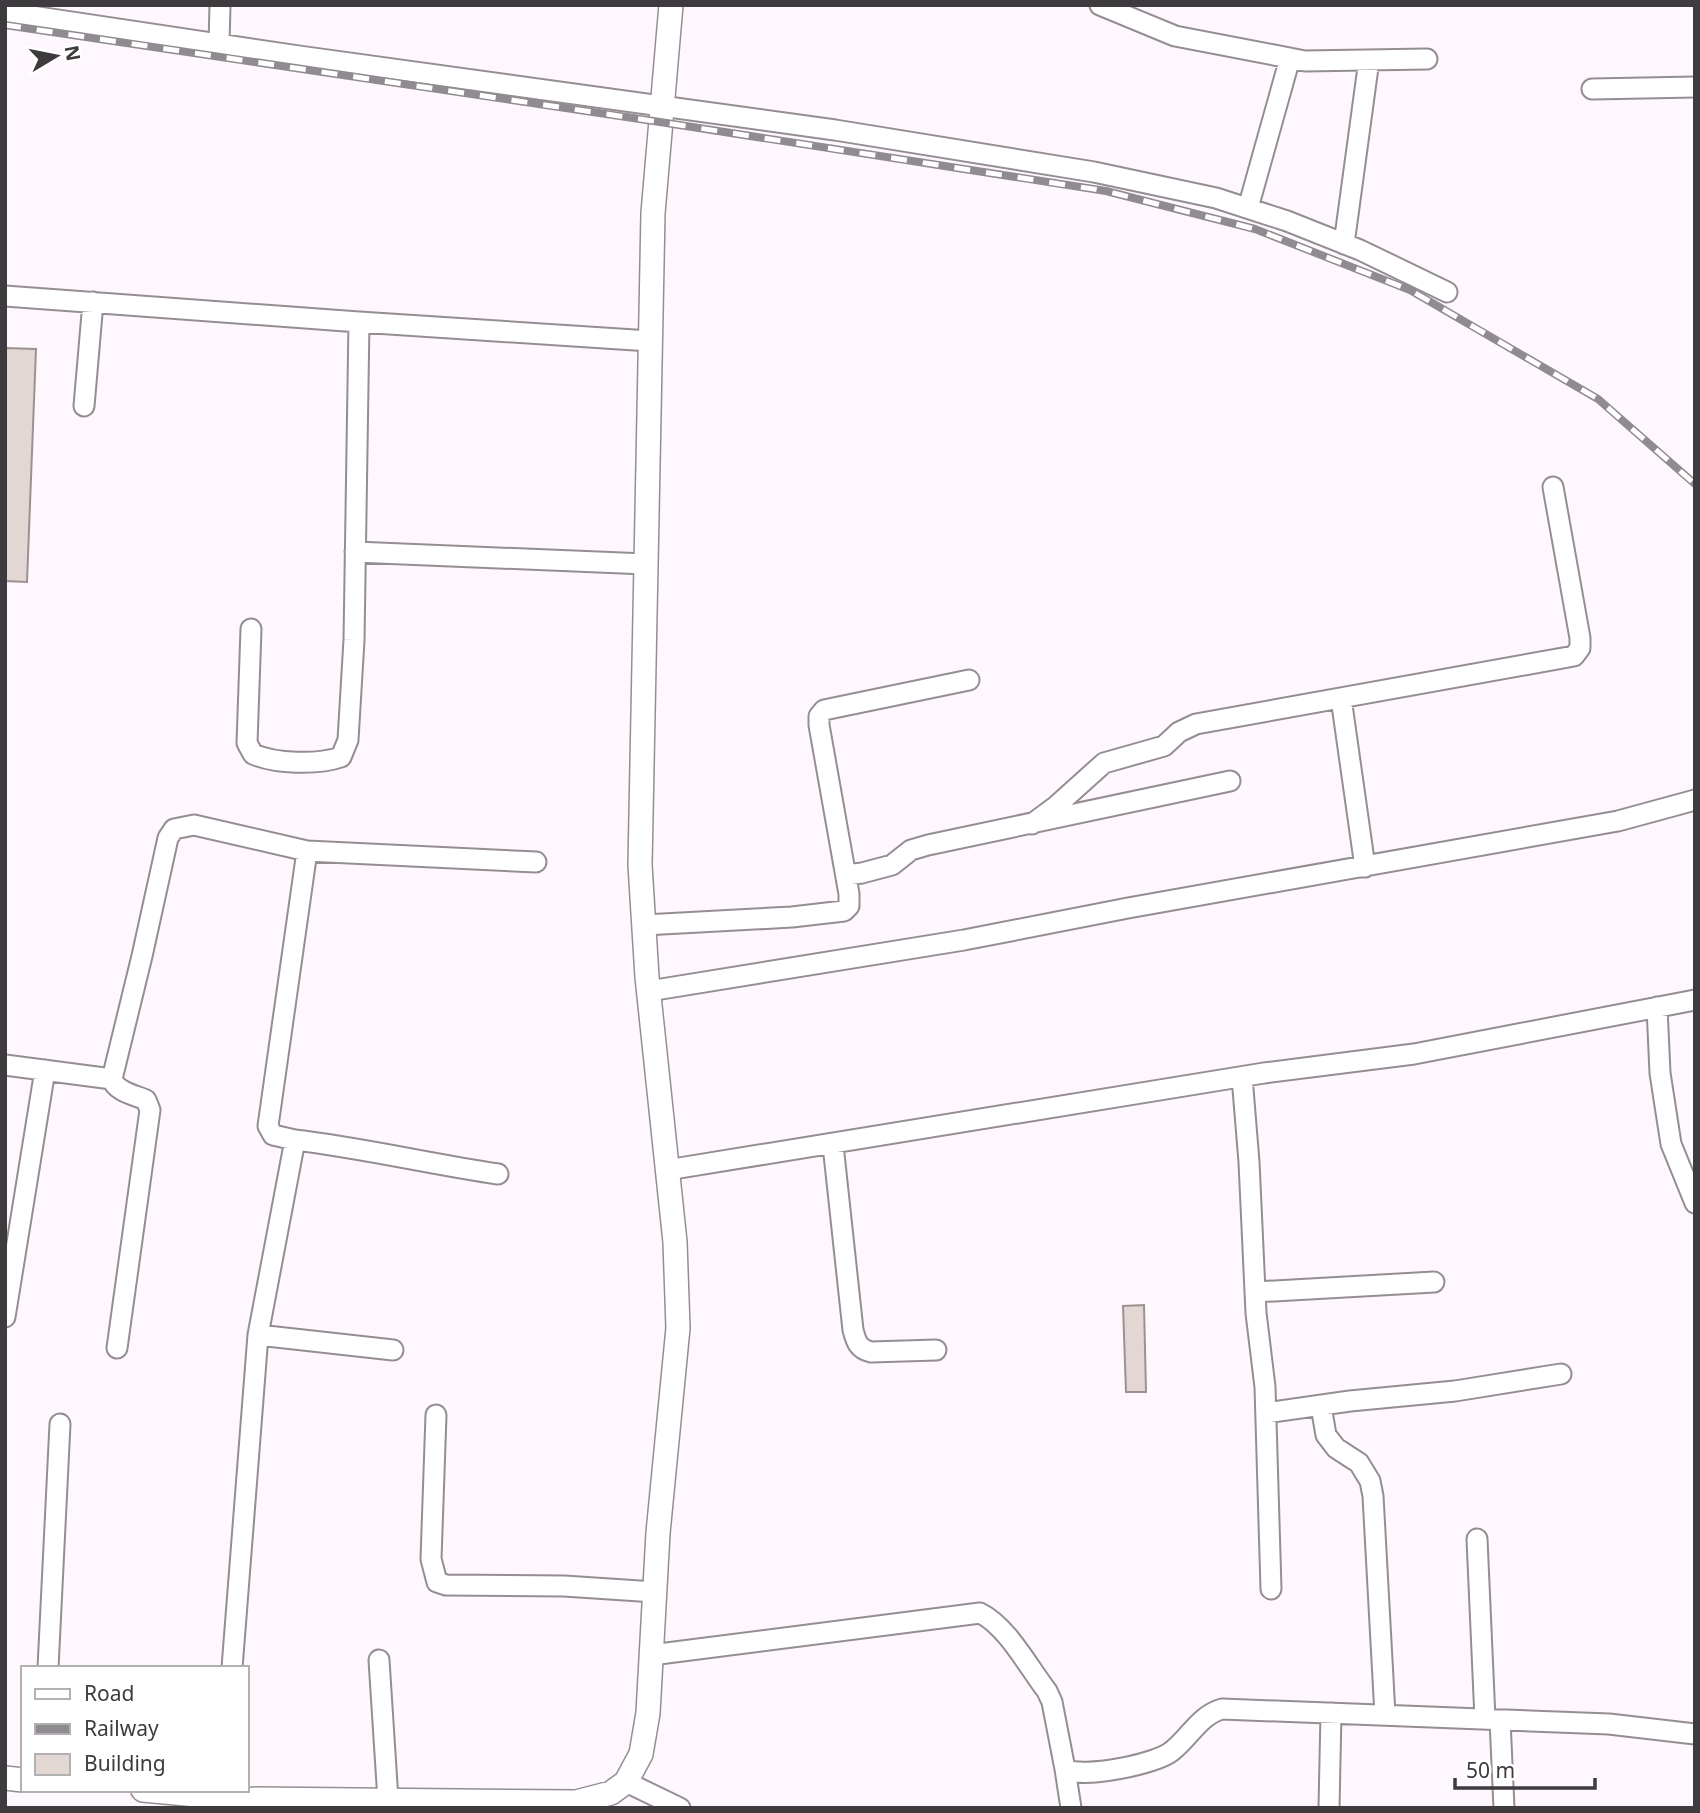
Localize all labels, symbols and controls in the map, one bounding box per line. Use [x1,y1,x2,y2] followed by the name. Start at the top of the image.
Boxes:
[21,21,91,91] north arrow
[59,43,87,63] text: N
[21,1666,248,1792] legend
[84,1679,134,1707] text: Road
[84,1714,159,1742] text: Railway
[1455,1746,1595,1790] scale bar
[84,1749,166,1777] text: Building
[1466,1756,1515,1784] text: 50 m

